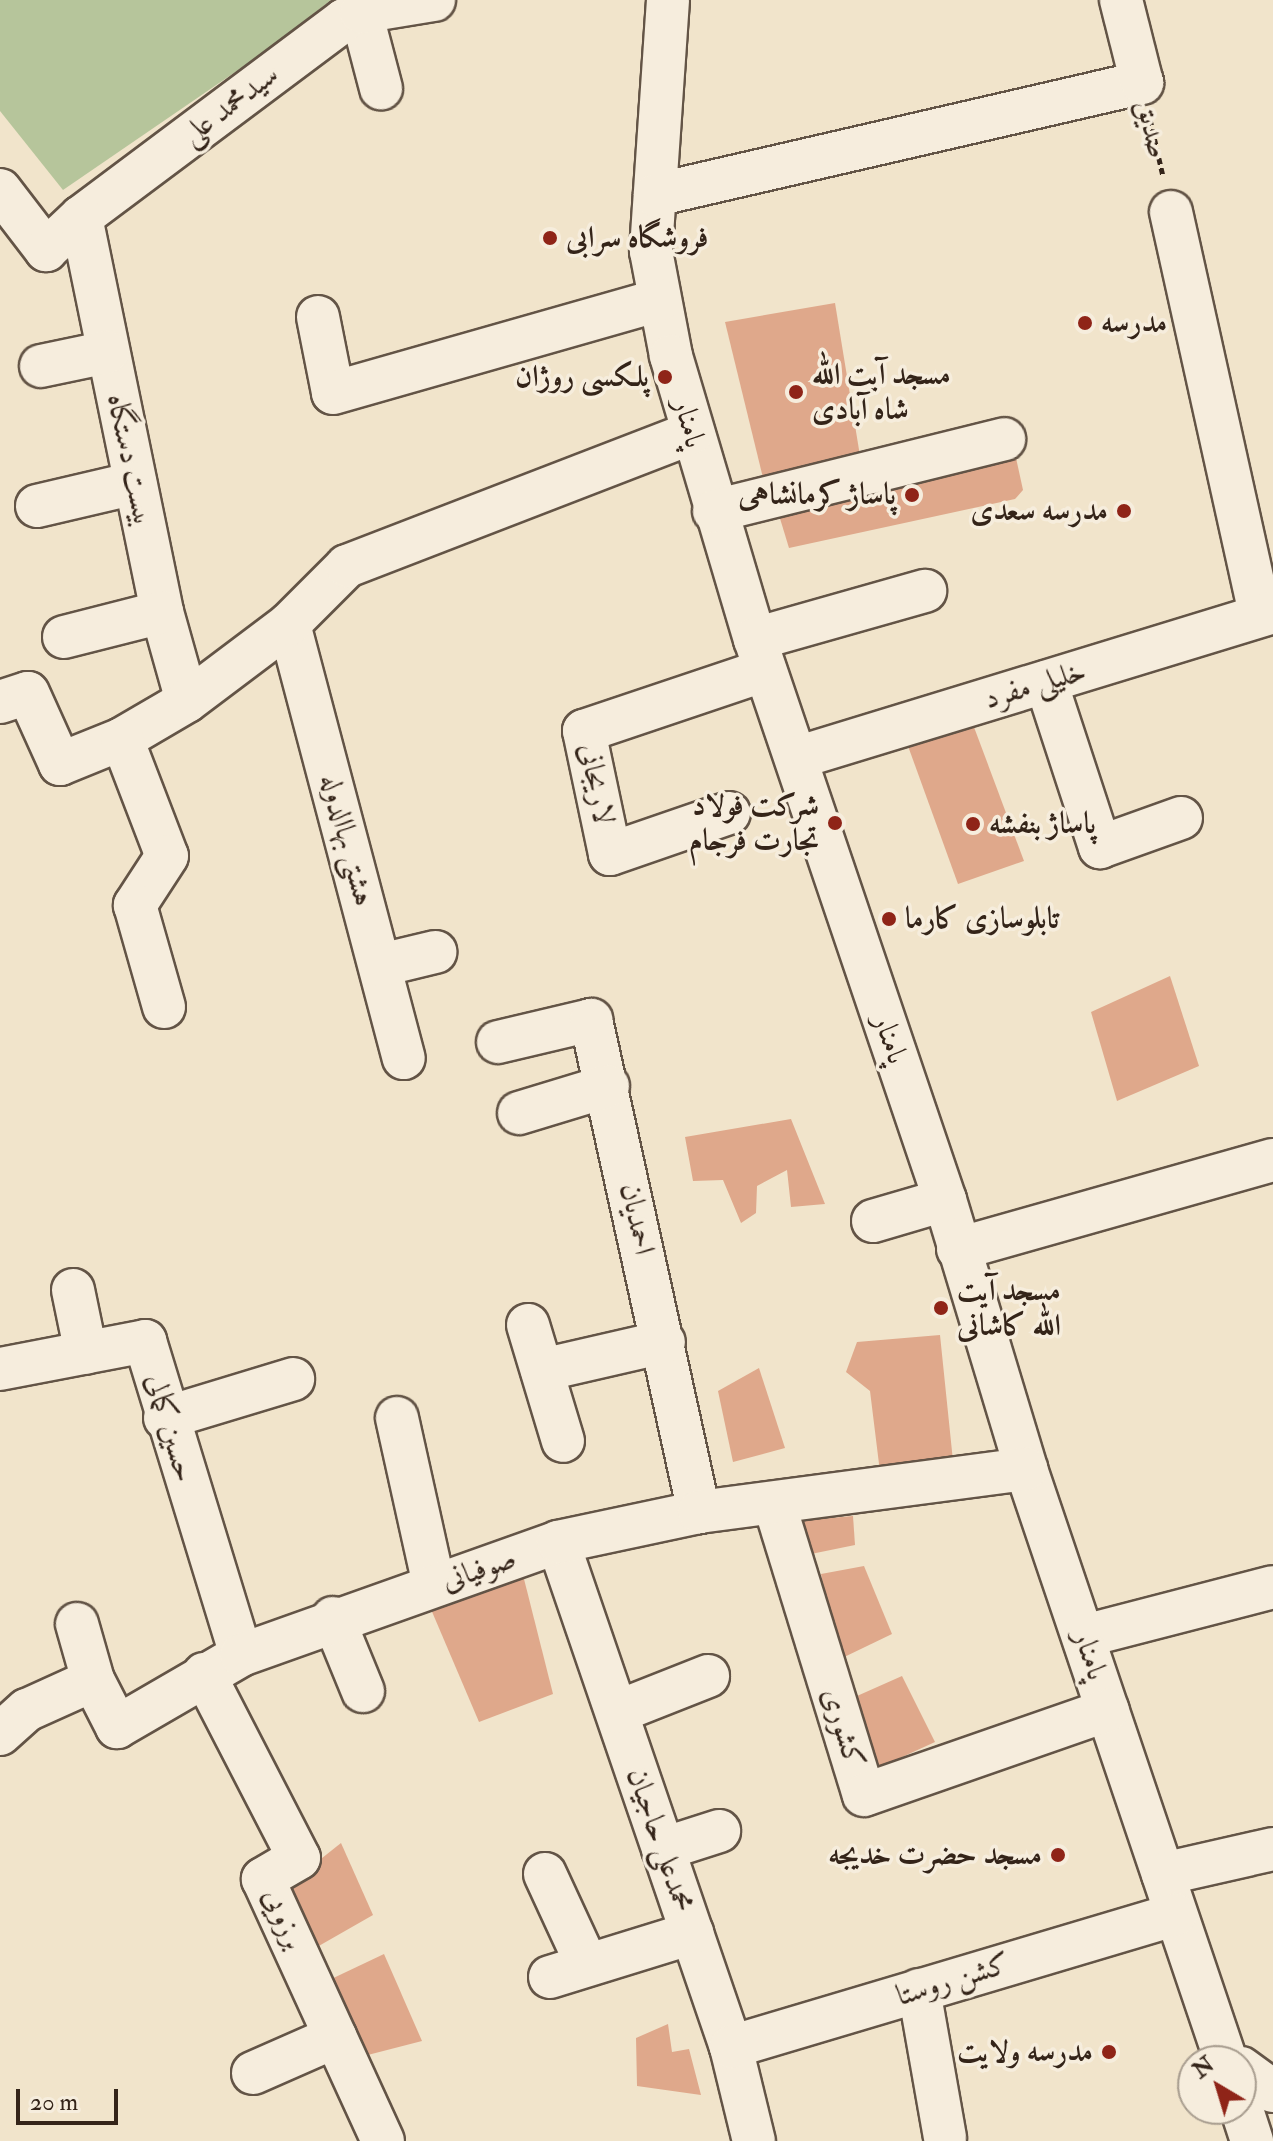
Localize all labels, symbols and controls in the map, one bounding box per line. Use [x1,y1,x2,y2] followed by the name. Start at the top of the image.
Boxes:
[174,57,286,153] street label: سیدمحمد علی
[1128,96,1176,162] street label: صدیق
[566,220,708,256] place label: فروشگاه سرابی
[541,229,559,247] marker: فروشگاه سرابی
[1101,305,1167,341] place label: مدرسه
[1076,314,1094,332] marker: مدرسه
[812,357,951,428] place label: مسجد آیت الله شاه آبادی
[515,359,649,395] place label: پلکسی روژان
[656,368,674,386] marker: پلکسی روژان
[787,383,805,401] marker: مسجد آیت الله شاه آبادی
[98,390,162,530] street label: بیست دستگاه
[665,394,713,452] street label: پامنار
[738,477,896,513] place label: پاساژ کرمانشاهی
[903,486,921,504] marker: پاساژ کرمانشاهی
[970,493,1108,529] place label: مدرسه سعدی
[1115,502,1133,520] marker: مدرسه سعدی
[980,653,1090,717] street label: خلیلی مفرد
[571,740,621,828] street label: لاریجانی
[312,770,382,910] street label: هشتی بهاالدوله
[689,788,819,858] place label: شرکت فولاد تجارت فرجام
[989,806,1096,842] place label: پاساژ بنفشه
[826,814,844,832] marker: شرکت فولاد تجارت فرجام
[964,815,982,833] marker: پاساژ بنفشه
[905,901,1059,937] place label: تابلوسازی کارما
[880,910,898,928] marker: تابلوسازی کارما
[865,1009,915,1069] street label: پامنار
[612,1180,662,1258] street label: احمدیان
[957,1273,1061,1344] place label: مسجد آیت الله کاشانی
[932,1299,950,1317] marker: مسجد آیت الله کاشانی
[137,1370,203,1486] street label: حسین کمالی
[437,1541,521,1599] street label: صوفیانی
[1065,1625,1115,1685] street label: پامنار
[814,1684,872,1772] street label: کشوری
[619,1763,701,1917] street label: محمدعلی حاجیان
[828,1837,1042,1873] place label: مسجد حضرت خدیجه
[1049,1846,1067,1864] marker: مسجد حضرت خدیجه
[254,1883,312,1955] street label: برزویی
[892,1946,1014,2014] street label: کشن روستا
[957,2034,1093,2070] place label: مدرسه ولایت
[1100,2043,1118,2061] marker: مدرسه ولایت
[1177,2045,1257,2125] north arrow
[1187,2051,1220,2085] text: N
[20,2073,122,2123] scale bar
[30,2087,78,2118] text: 20 m

